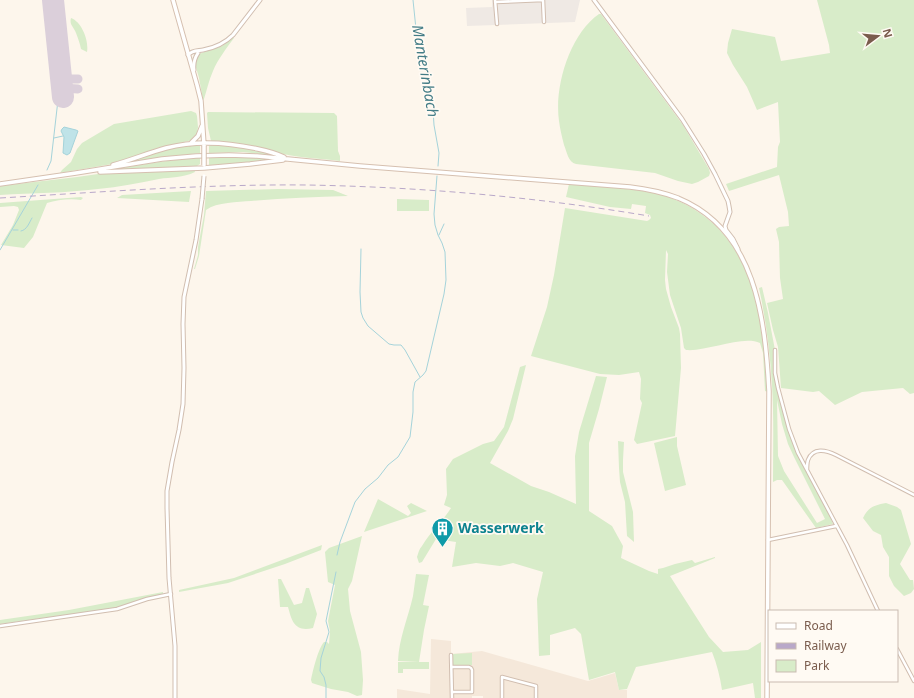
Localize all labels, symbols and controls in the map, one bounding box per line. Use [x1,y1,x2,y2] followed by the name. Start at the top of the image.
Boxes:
[858,16,898,56] north arrow
[408,23,444,119] water label: Manterinbach
[880,27,897,39] text: N
[429,515,455,548] building icon: Wasserwerk
[458,518,544,537] place label: Wasserwerk
[768,610,898,682] legend
[804,617,833,634] text: Road
[804,637,848,654] text: Railway
[804,657,830,674] text: Park

